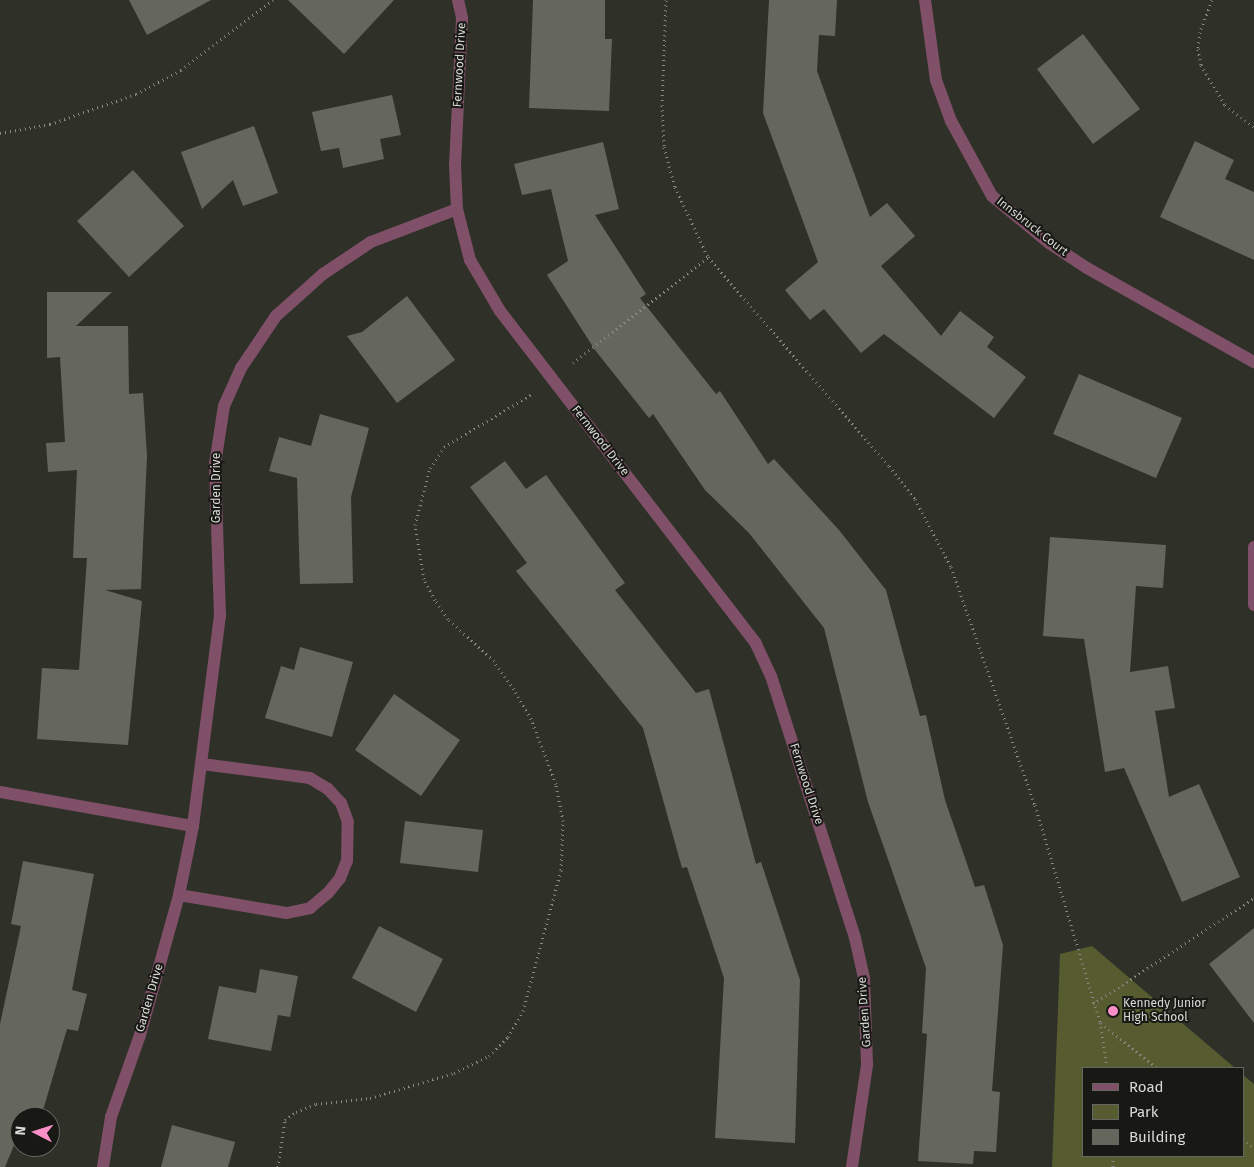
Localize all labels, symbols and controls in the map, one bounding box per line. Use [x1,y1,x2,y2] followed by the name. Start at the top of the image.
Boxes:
[451,22,469,108] street label: Fernwood Drive
[994,195,1070,259] street label: Innsbruck Court
[568,403,632,479] street label: Fernwood Drive
[210,453,224,523] street label: Garden Drive
[786,741,826,827] street label: Fernwood Drive
[133,962,167,1034] street label: Garden Drive
[855,976,875,1048] street label: Garden Drive
[1123,997,1206,1025] place label: Kennedy Junior High School
[1107,1005,1119,1017] marker: Kennedy Junior High School
[1082,1067,1244,1157] legend
[1129,1078,1164,1096] text: Road
[1129,1103,1159,1121] text: Park
[10,1107,60,1157] north arrow
[12,1125,29,1136] text: N
[1129,1128,1185,1146] text: Building

